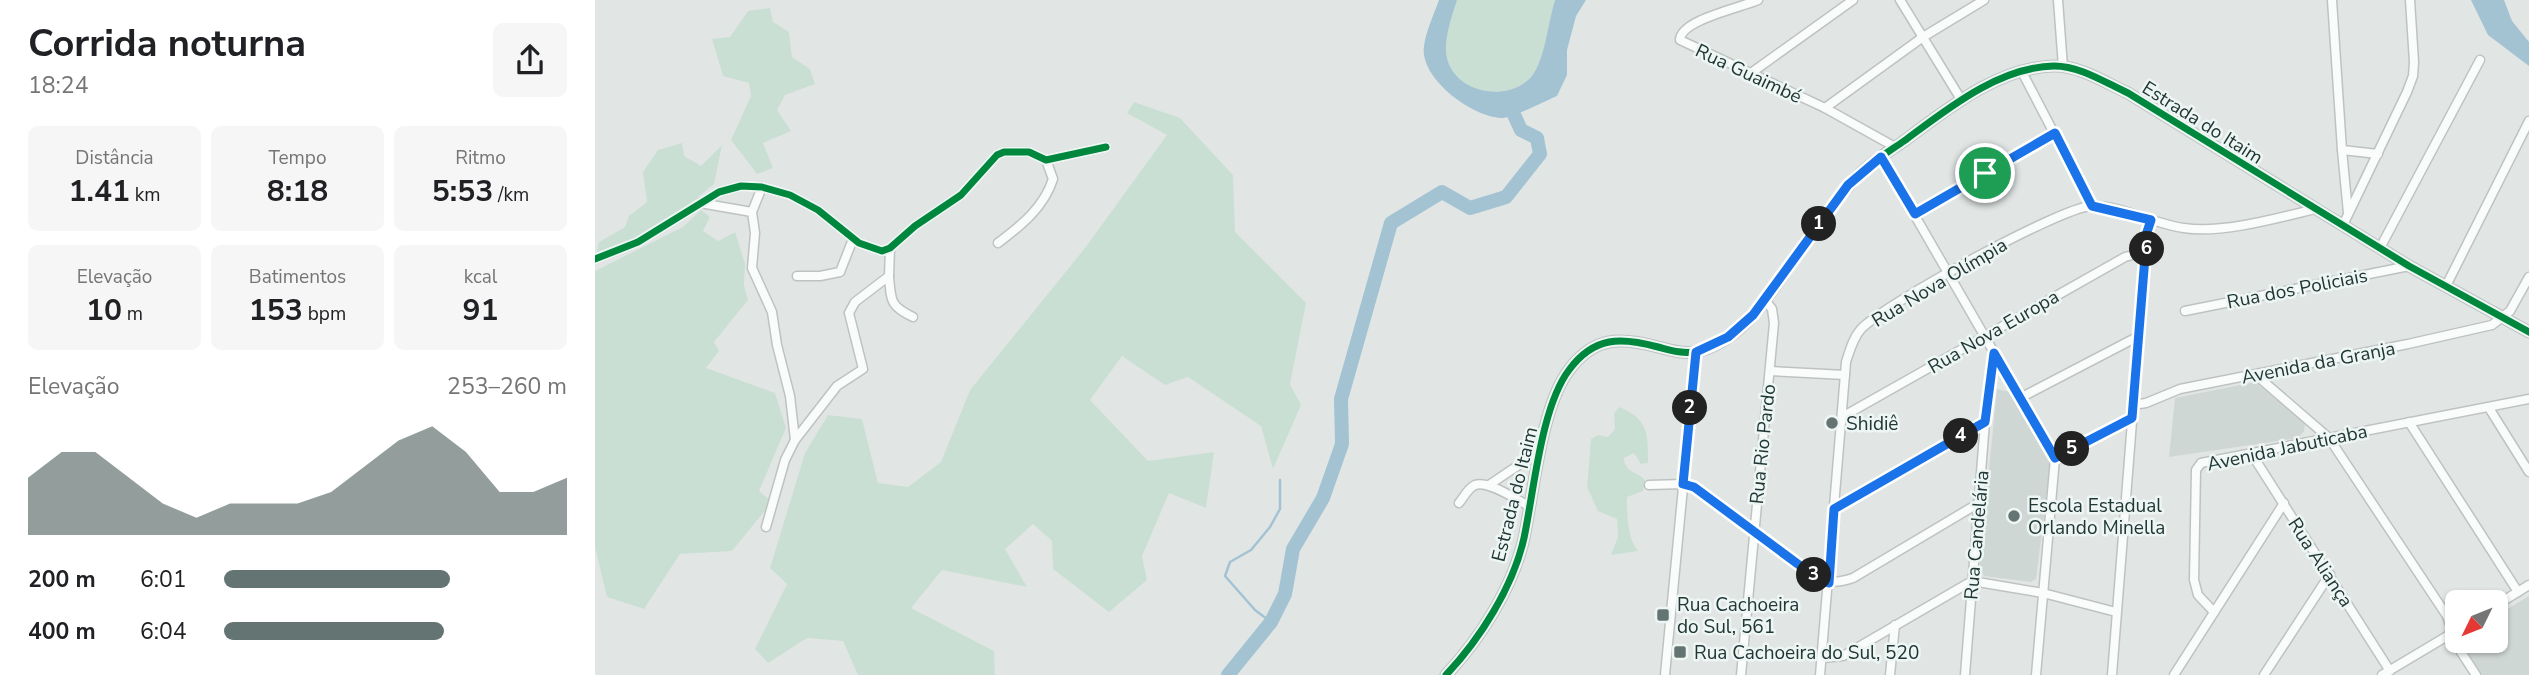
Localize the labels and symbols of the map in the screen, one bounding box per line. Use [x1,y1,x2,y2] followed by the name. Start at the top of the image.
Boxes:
[1691,38,1806,110] street label: Rua Guaimbé
[2137,75,2268,170] street label: Estrada do Itaim
[1955,143,2015,203] pin
[1801,206,1837,242] pin: 1
[1867,232,2012,334] street label: Rua Nova Olímpia
[2129,232,2165,266] pin: 6
[2225,263,2370,315] street label: Rua dos Policiais
[1923,284,2064,380] street label: Rua Nova Europa
[2239,335,2397,391] street label: Avenida da Granja
[1744,383,1782,506] street label: Rua Rio Pardo
[1673,390,1707,426] pin: 2
[1846,411,1898,437] place label: Shidiê
[1824,415,1840,431] marker: Shidiê
[1943,418,1979,453] pin: 4
[2205,418,2370,478] street label: Avenida Jabuticaba
[1486,424,1544,564] street label: Estrada do Itaim
[2055,432,2089,466] pin: 5
[1958,469,1996,601] street label: Rua Candelária
[2028,493,2165,541] place label: Escola Estadual Orlando Minella
[2006,508,2022,524] marker: Escola Estadual Orlando Minella
[2282,513,2359,612] street label: Rua Aliança
[1797,558,1831,592] pin: 3
[2445,590,2508,653] north arrow
[1677,592,1799,640] place label: Rua Cachoeira do Sul, 561
[1655,607,1671,623] marker: Rua Cachoeira do Sul, 561
[1694,640,1919,666] place label: Rua Cachoeira do Sul, 520
[1672,644,1688,660] marker: Rua Cachoeira do Sul, 520

